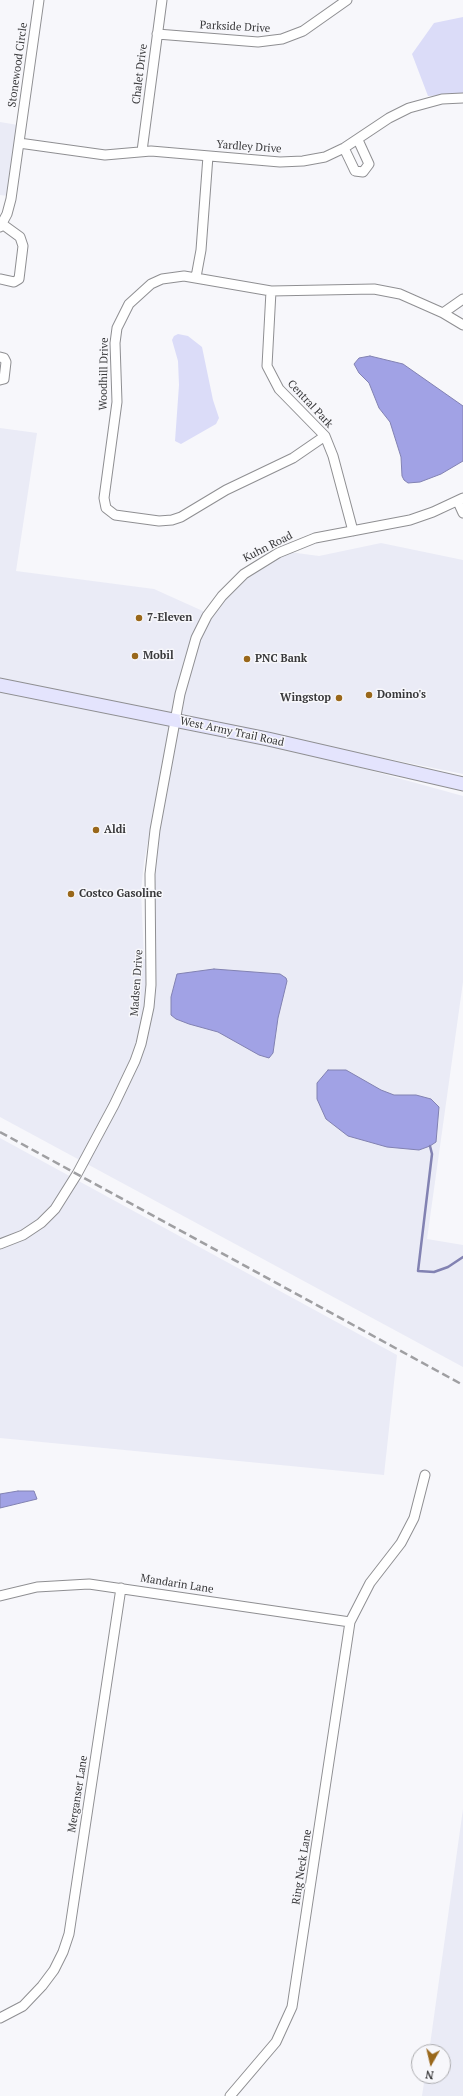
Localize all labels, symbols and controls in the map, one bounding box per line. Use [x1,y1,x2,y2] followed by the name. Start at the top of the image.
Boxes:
[199,19,271,35] street label: Parkside Drive
[6,22,30,108] street label: Stonewood Circle
[130,43,150,105] street label: Chalet Drive
[216,138,282,156] street label: Yardley Drive
[97,337,111,411] street label: Woodhill Drive
[284,377,336,431] street label: Central Park
[241,529,295,565] street label: Kuhn Road
[147,611,192,625] place label: 7-Eleven
[134,613,144,623] marker: 7-Eleven
[143,649,174,663] place label: Mobil
[130,651,140,661] marker: Mobil
[255,652,307,666] place label: PNC Bank
[242,654,252,664] marker: PNC Bank
[377,688,426,702] place label: Domino's
[364,690,374,700] marker: Domino's
[280,691,331,705] place label: Wingstop
[334,693,344,703] marker: Wingstop
[179,715,285,749] street label: West Army Trail Road
[104,823,126,837] place label: Aldi
[91,825,101,835] marker: Aldi
[79,887,162,901] place label: Costco Gasoline
[66,889,76,899] marker: Costco Gasoline
[128,949,146,1017] street label: Madsen Drive
[140,1572,214,1596] street label: Mandarin Lane
[65,1754,91,1834] street label: Merganser Lane
[290,1828,314,1906] street label: Ring Neck Lane
[411,2044,451,2084] north arrow
[424,2067,435,2082] text: N

